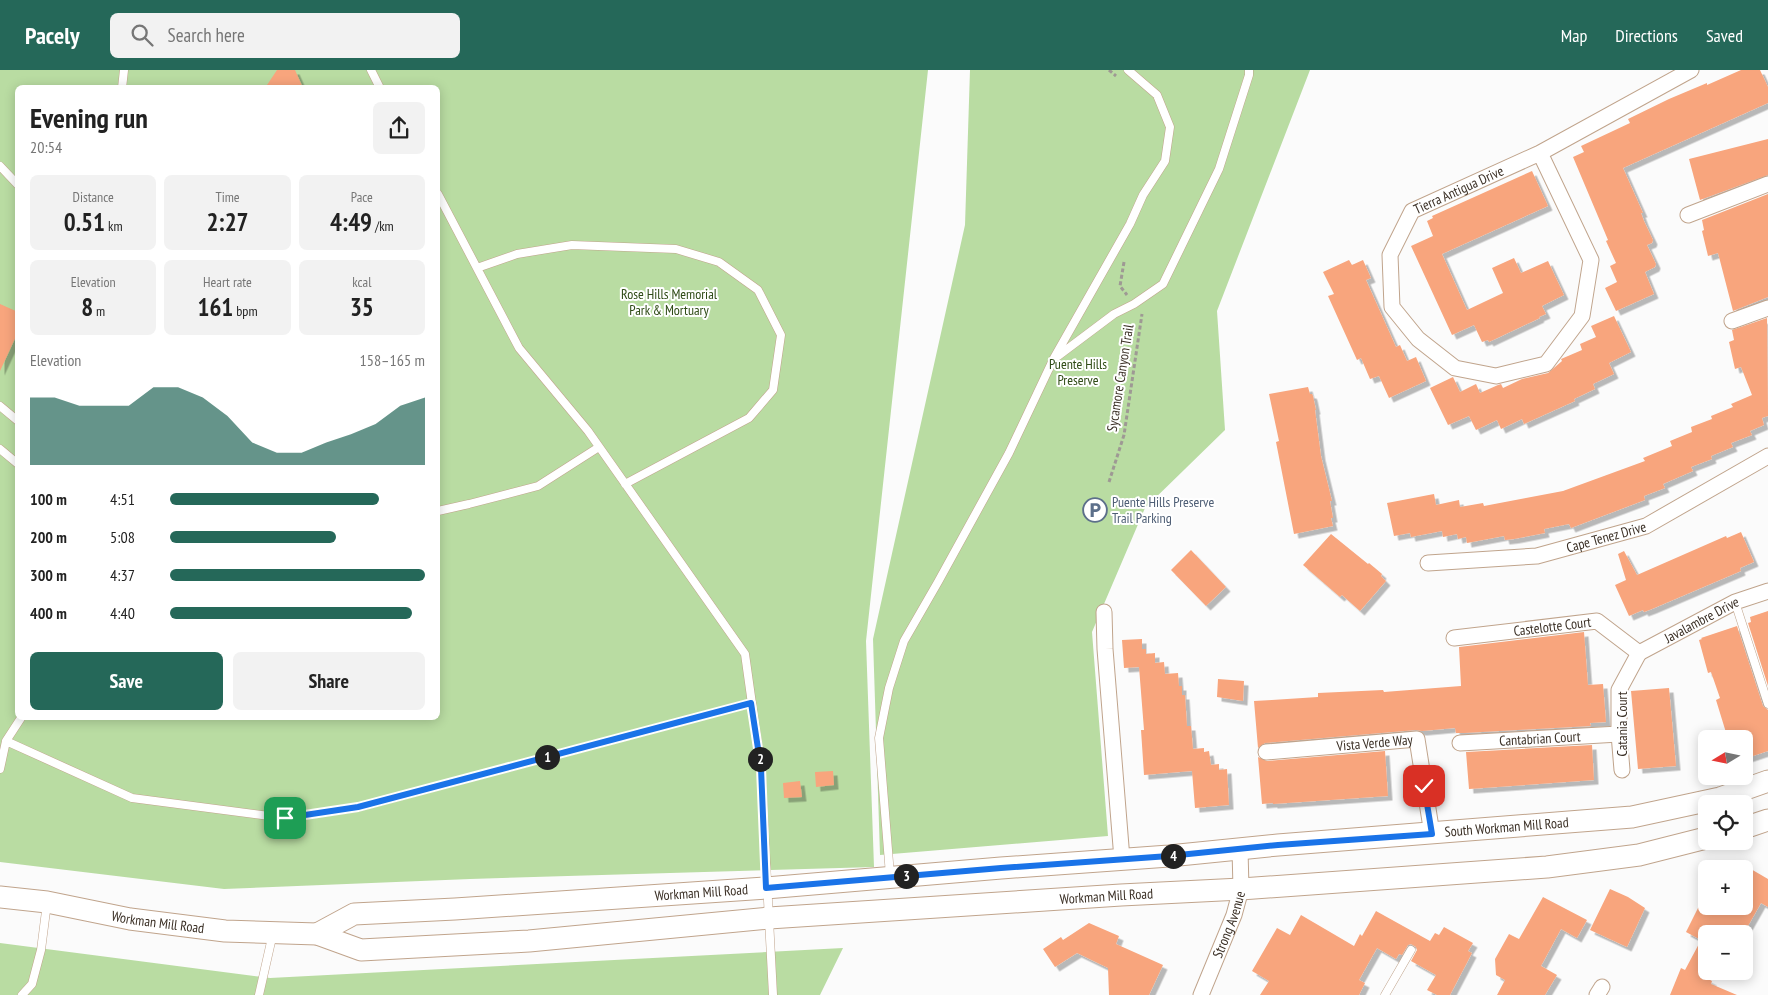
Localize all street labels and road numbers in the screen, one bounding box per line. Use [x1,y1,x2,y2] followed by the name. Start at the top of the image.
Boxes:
[1411,162,1507,218] street label: Tierra Antigua Drive
[1103,322,1137,433] street label: Sycamore Canyon Trail
[1564,517,1648,557] street label: Cape Tenez Drive
[1660,592,1741,647] street label: Javalambre Drive
[1512,613,1592,640] street label: Castelotte Court
[1613,691,1631,757] street label: Catania Court
[1499,727,1581,750] street label: Cantabrian Court
[1335,730,1414,755] street label: Vista Verde Way
[1444,813,1569,841] street label: South Workman Mill Road
[654,880,749,905] street label: Workman Mill Road
[1059,884,1153,908] street label: Workman Mill Road
[1208,889,1249,961] street label: Strong Avenue
[110,906,205,937] street label: Workman Mill Road

